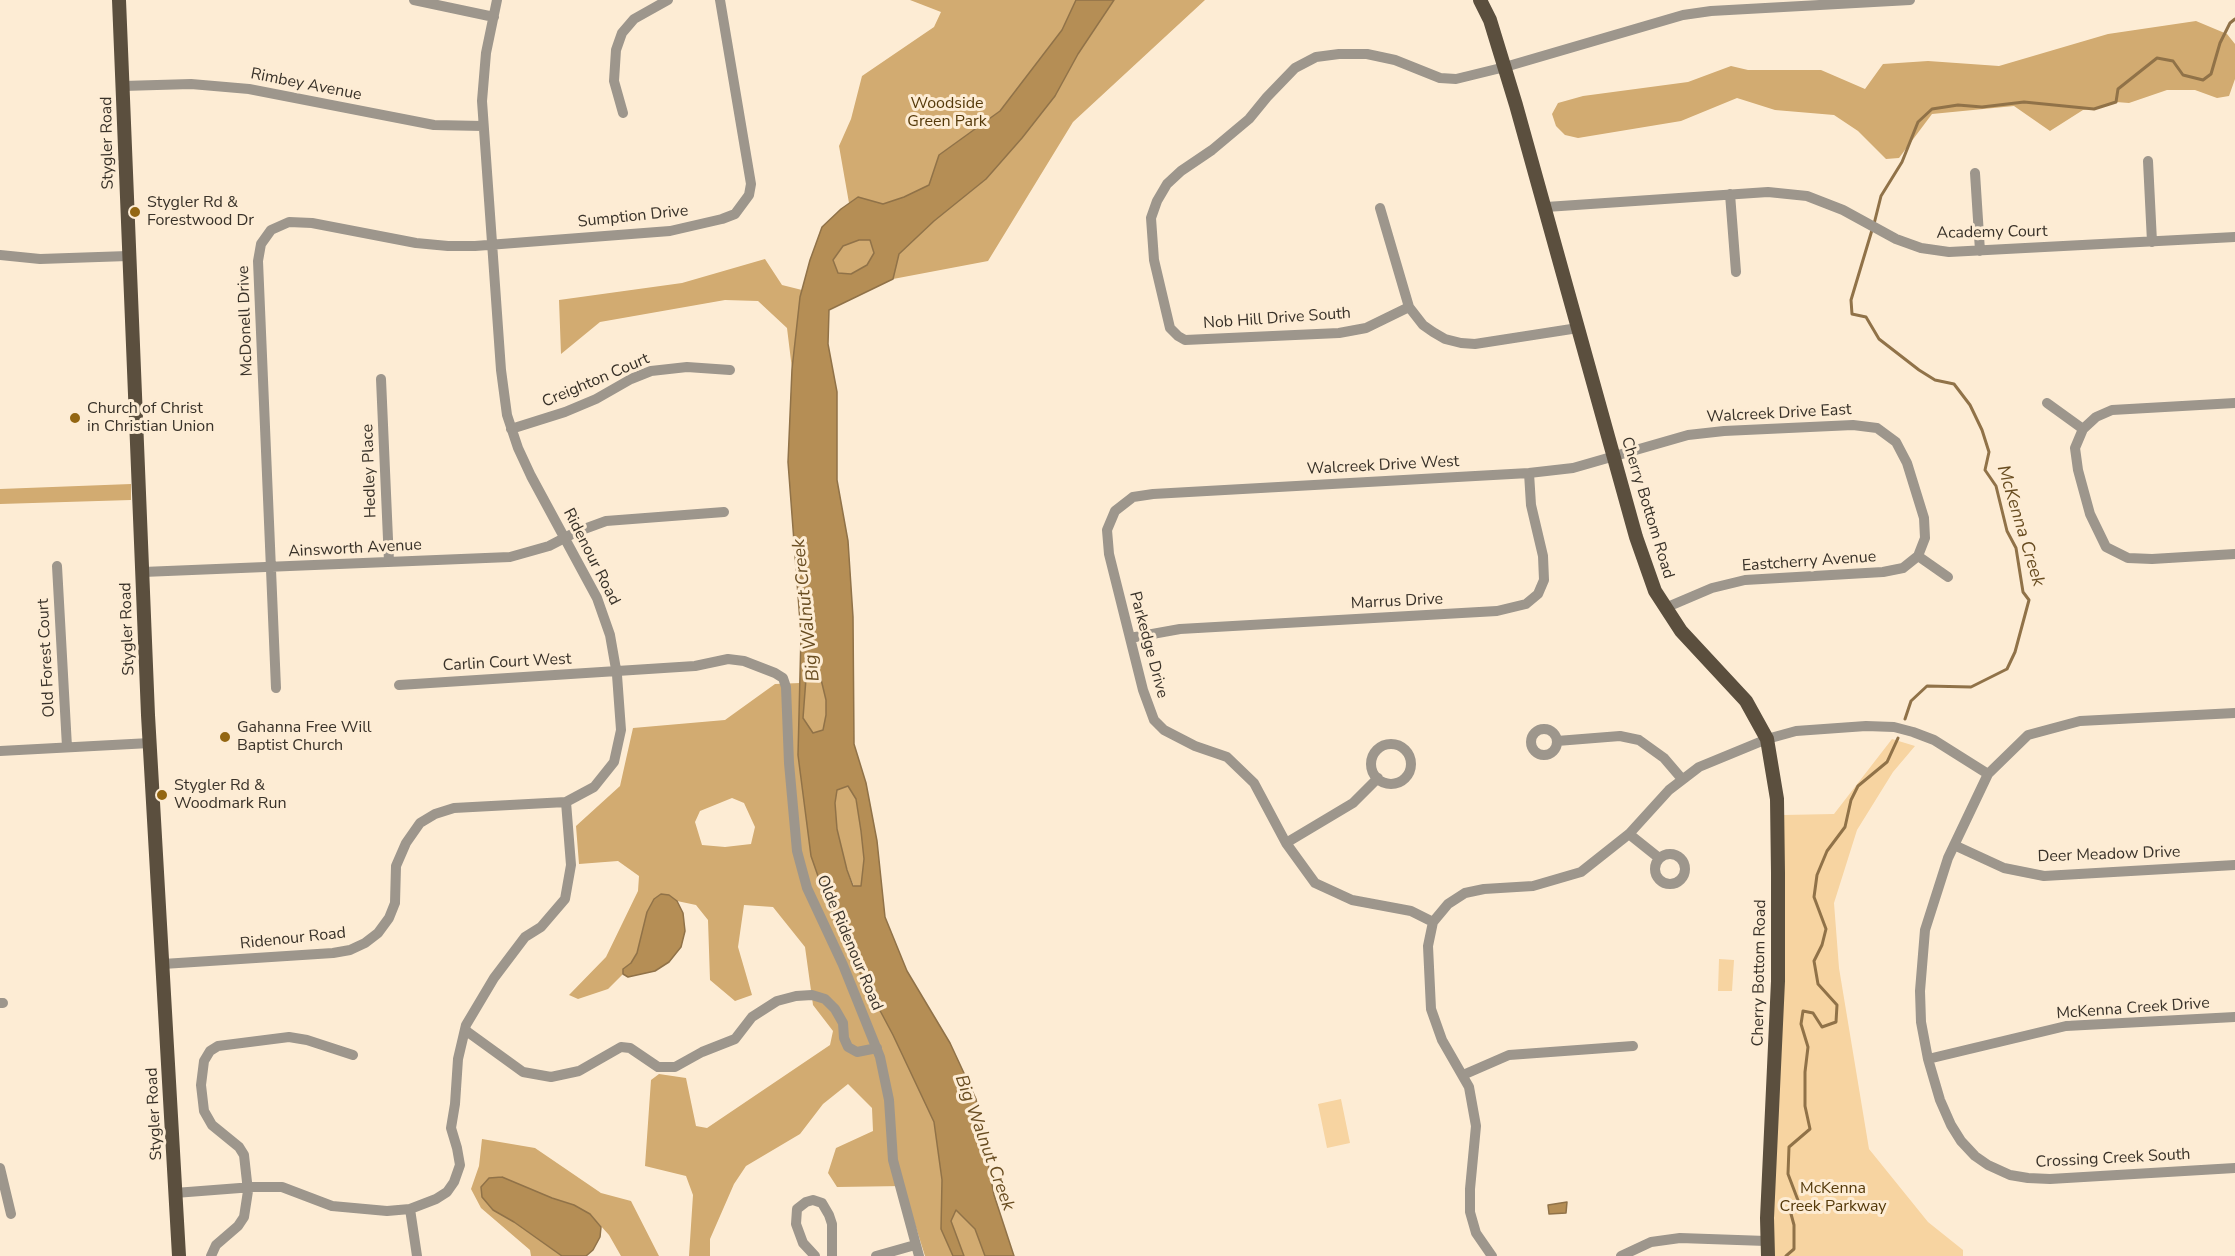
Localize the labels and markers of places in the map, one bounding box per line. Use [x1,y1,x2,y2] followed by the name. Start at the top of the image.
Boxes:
[147,193,254,231] place label: Stygler Rd & Forestwood Dr
[128,205,142,219] marker: Stygler Rd & Forestwood Dr
[87,399,214,437] place label: Church of Christ in Christian Union
[68,411,82,425] marker: Church of Christ in Christian Union
[237,718,372,756] place label: Gahanna Free Will Baptist Church
[218,730,232,744] marker: Gahanna Free Will Baptist Church
[174,776,287,814] place label: Stygler Rd & Woodmark Run
[155,788,169,802] marker: Stygler Rd & Woodmark Run

